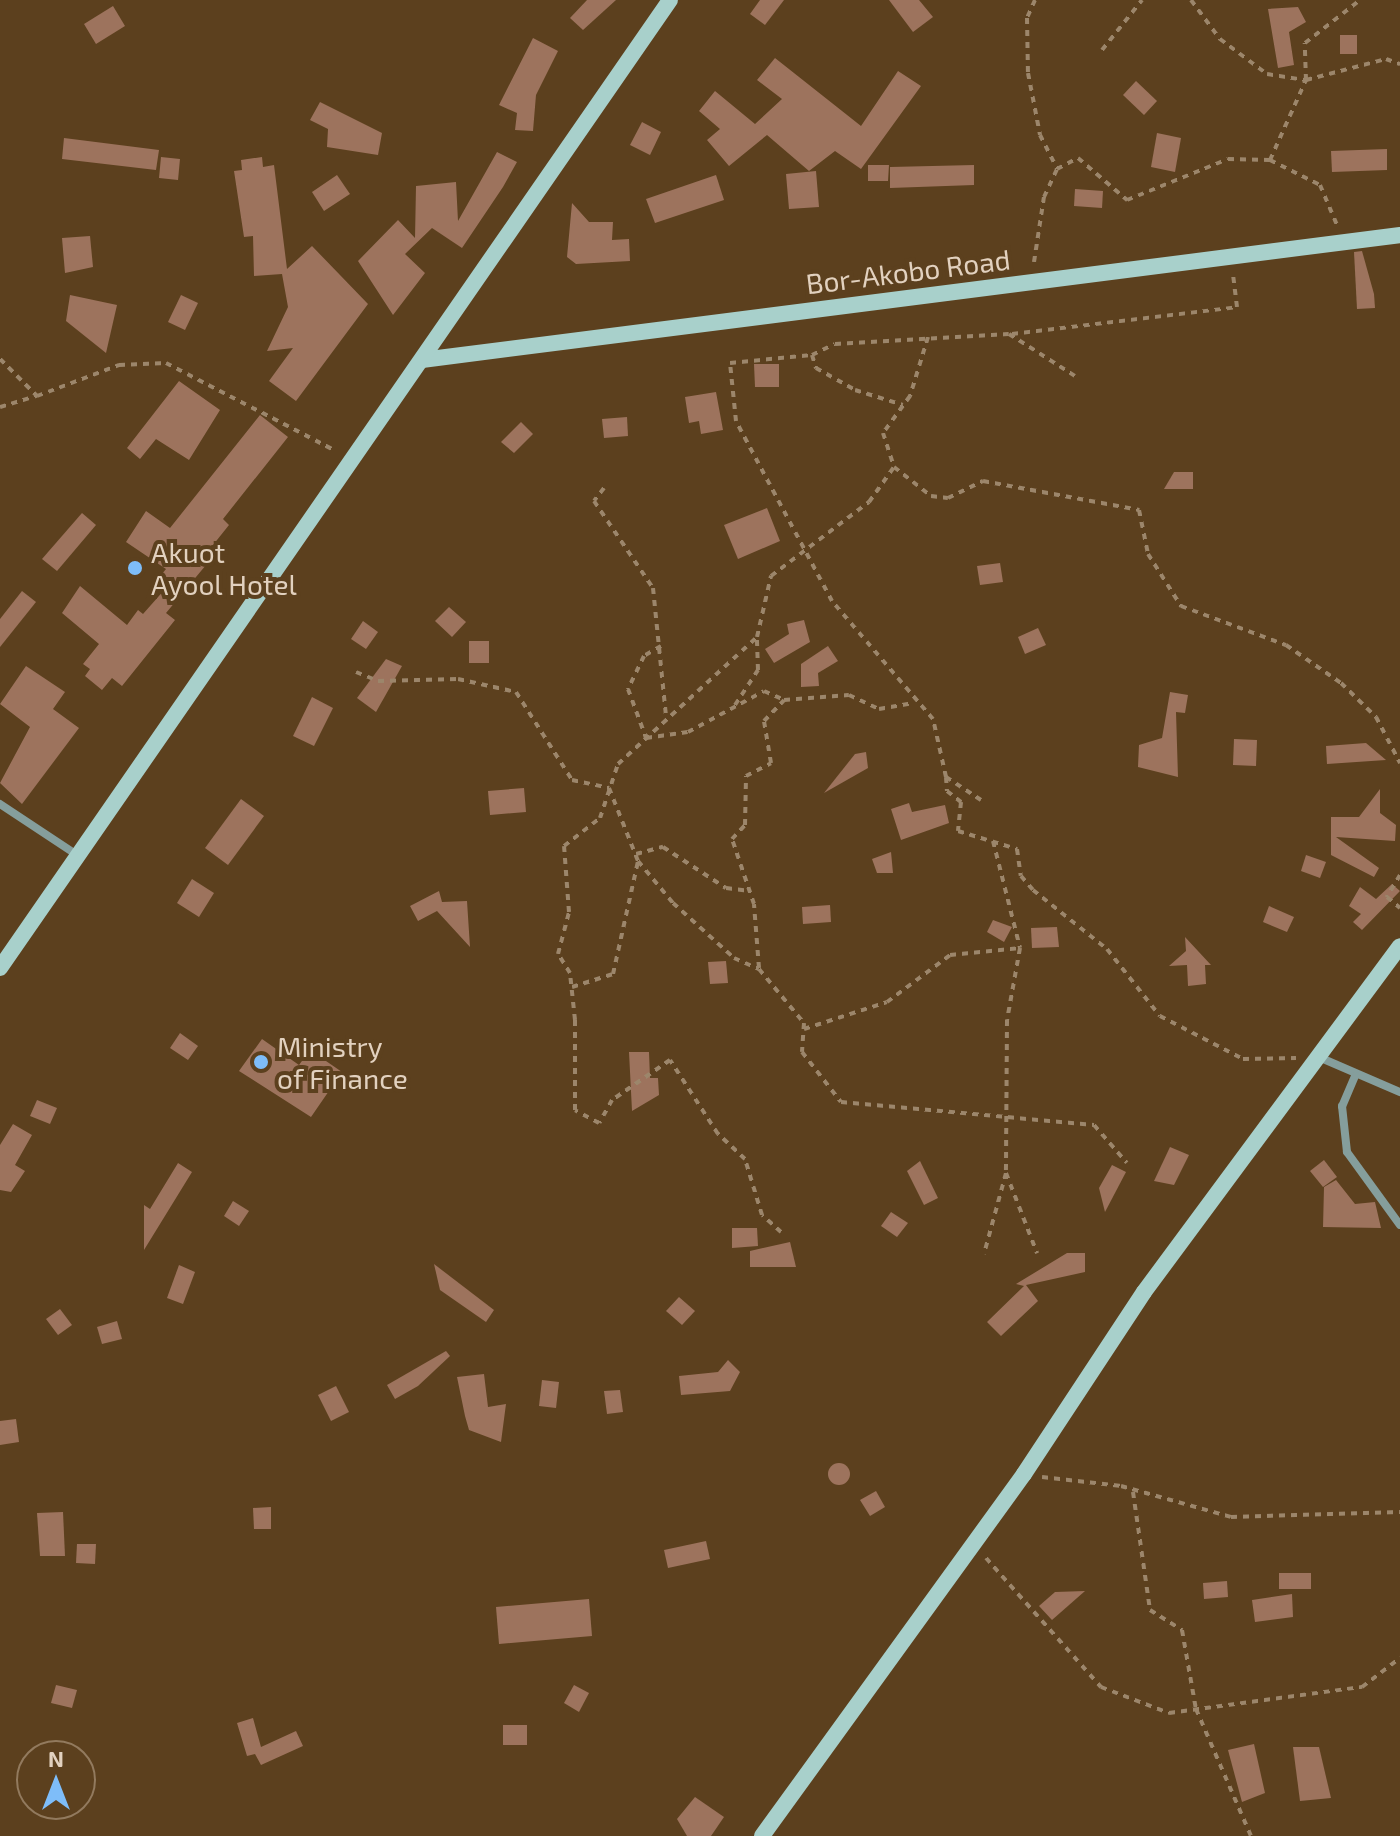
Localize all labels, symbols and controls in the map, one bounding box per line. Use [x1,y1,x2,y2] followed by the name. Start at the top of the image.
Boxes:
[804,242,1012,300] street label: Bor-Akobo Road
[151,535,297,601] place label: Akuot Ayool Hotel
[126,559,144,577] marker: Akuot Ayool Hotel
[277,1029,408,1095] place label: Ministry of Finance
[252,1053,270,1071] marker: Ministry of Finance
[16,1740,96,1820] north arrow
[48,1745,64,1771] text: N

